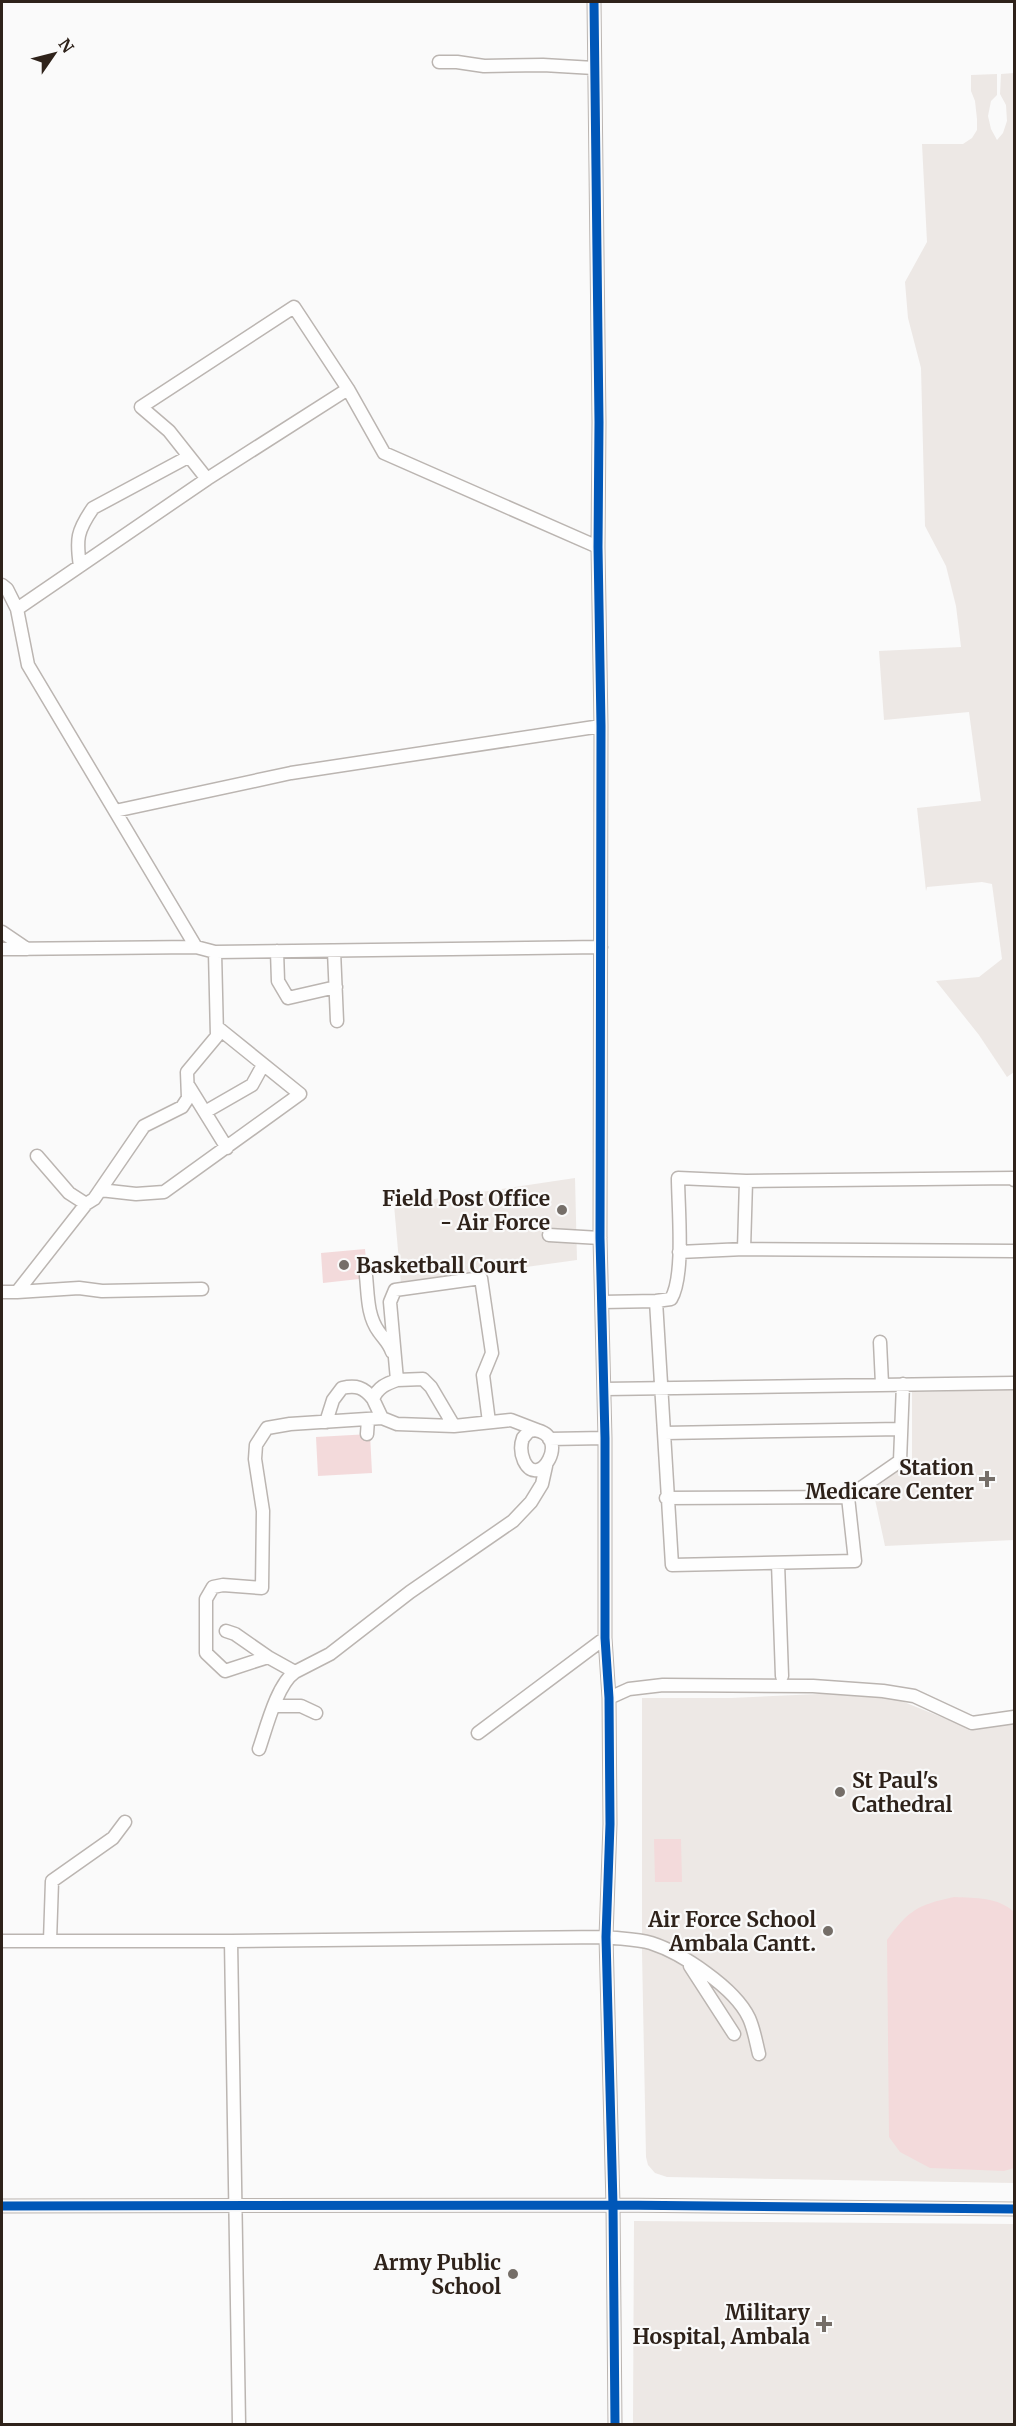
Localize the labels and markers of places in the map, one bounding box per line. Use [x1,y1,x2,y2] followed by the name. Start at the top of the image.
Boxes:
[382,1185,550,1236] place label: Field Post Office - Air Force
[555,1203,569,1217] marker: Field Post Office - Air Force
[356,1252,528,1279] place label: Basketball Court
[337,1258,351,1272] marker: Basketball Court
[805,1454,974,1505] place label: Station Medicare Center
[978,1470,996,1488] marker: Station Medicare Center
[852,1767,953,1818] place label: St Paul's Cathedral
[833,1785,847,1799] marker: St Paul's Cathedral
[647,1906,816,1957] place label: Air Force School Ambala Cantt.
[821,1924,835,1938] marker: Air Force School Ambala Cantt.
[373,2249,501,2300] place label: Army Public School
[506,2267,520,2281] marker: Army Public School
[633,2299,811,2350] place label: Military Hospital, Ambala
[815,2315,833,2333] marker: Military Hospital, Ambala

